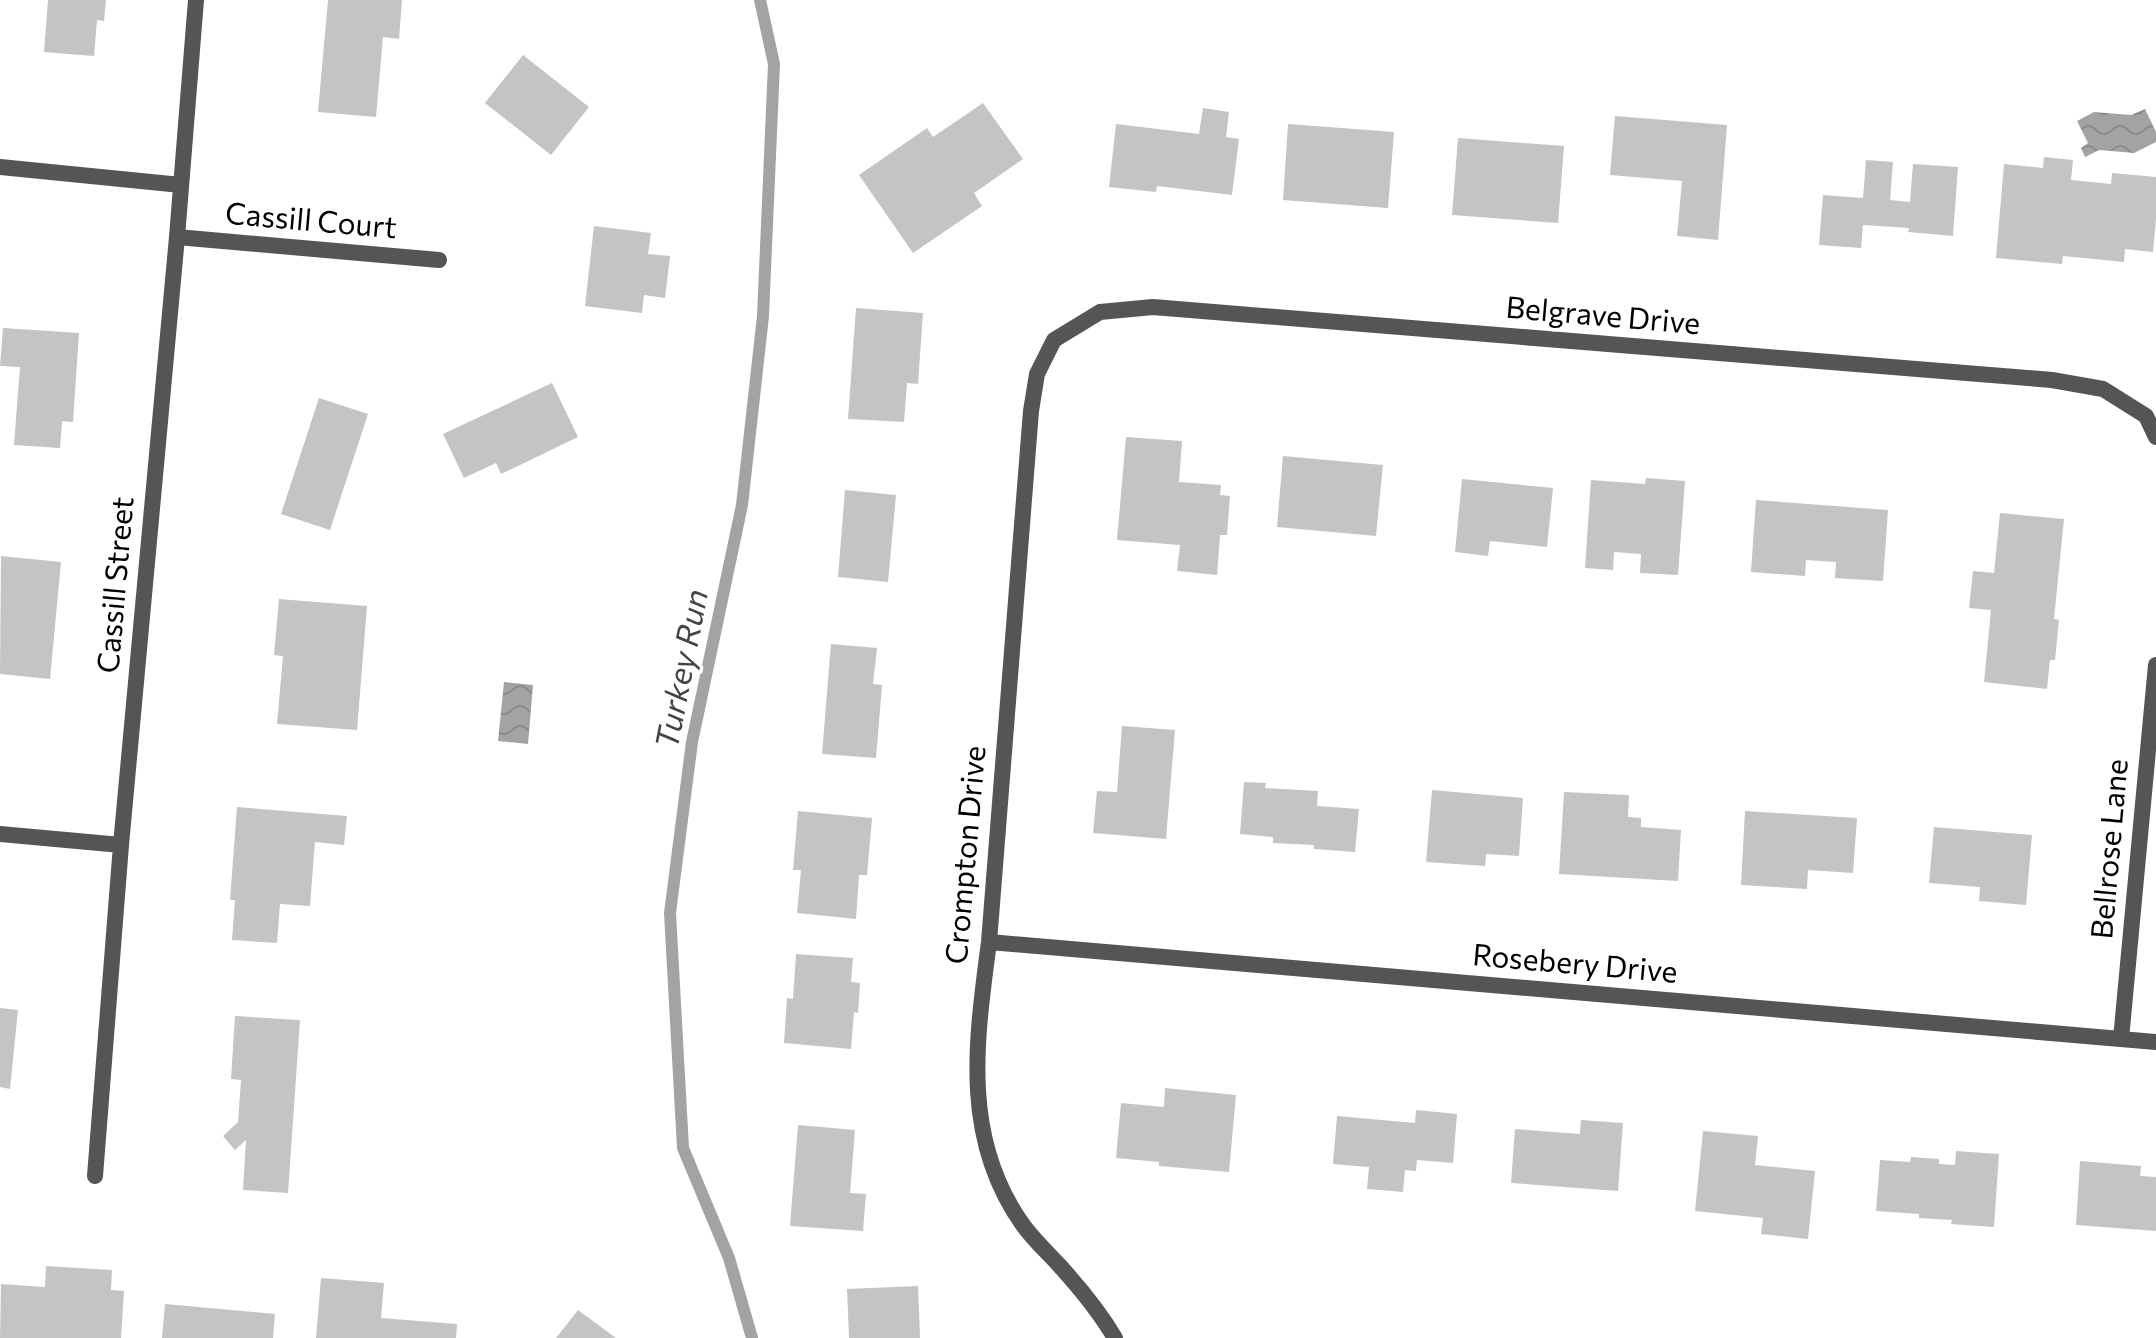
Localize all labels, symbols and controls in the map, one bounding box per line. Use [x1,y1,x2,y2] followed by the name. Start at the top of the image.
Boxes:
[224,193,398,244] street label: Cassill Court
[1504,287,1702,340] street label: Belgrave Drive
[87,495,140,675] street label: Cassill Street
[645,585,715,752] water label: Turkey Run
[936,744,991,966] street label: Crompton Drive
[2081,757,2134,940] street label: Bellrose Lane
[1471,934,1679,989] street label: Rosebery Drive

